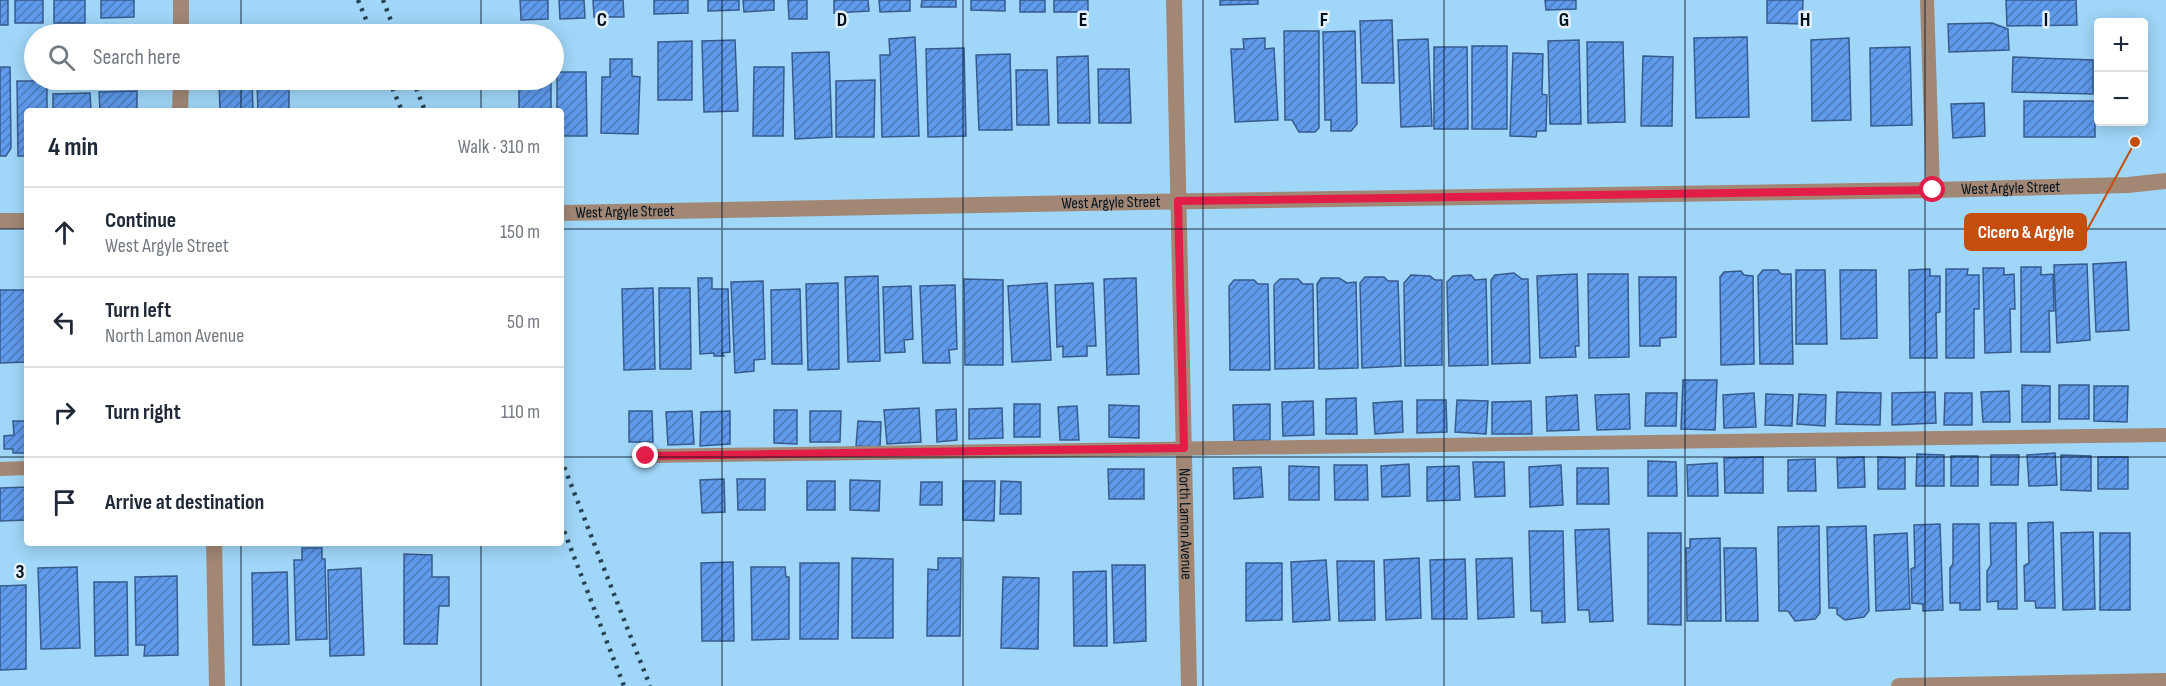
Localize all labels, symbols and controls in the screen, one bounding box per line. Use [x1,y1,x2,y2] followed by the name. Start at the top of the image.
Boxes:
[597,8,607,32] text: C
[837,8,847,32] text: D
[1079,8,1087,32] text: E
[1320,8,1328,32] text: F
[1559,8,1569,32] text: G
[1800,8,1810,32] text: H
[2044,8,2048,32] text: I
[2094,18,2148,126] map controls
[2094,18,2148,72] button: +
[24,24,564,90] search box
[45,41,78,74] icon: search
[93,44,180,71] text: Search here
[2094,72,2148,126] button: −
[48,132,98,163] text: 4 min
[458,135,540,159] text: Walk · 310 m
[1919,176,1945,202] route start
[1961,177,2061,199] street label: West Argyle Street
[1061,192,1161,213] street label: West Argyle Street
[575,201,675,222] street label: West Argyle Street
[105,207,176,234] text: Continue
[1965,214,2086,250] callout: Cicero & Argyle
[48,216,81,249] icon: ahead
[500,220,540,244] text: 150 m
[1978,222,2074,243] text: Cicero & Argyle
[105,234,229,258] text: West Argyle Street
[105,297,171,324] text: Turn left
[48,306,81,339] icon: left
[507,310,540,334] text: 50 m
[105,324,244,348] text: North Lamon Avenue
[48,396,81,429] icon: right
[105,399,181,426] text: Turn right
[501,400,540,424] text: 110 m
[632,442,658,468] route end
[1175,468,1196,580] street label: North Lamon Avenue
[48,486,81,519] icon: arrive
[105,489,264,516] text: Arrive at destination
[16,560,25,584] text: 3

